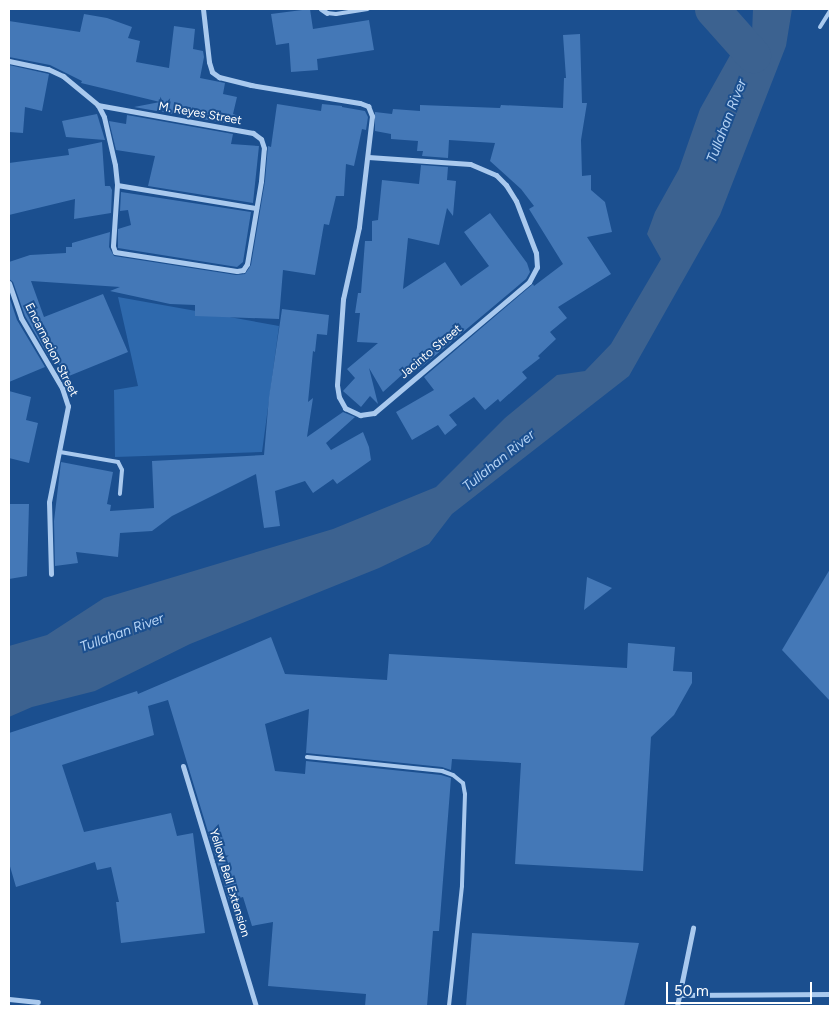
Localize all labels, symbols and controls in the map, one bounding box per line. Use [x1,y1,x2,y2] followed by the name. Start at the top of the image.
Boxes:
[703,77,751,165] water label: Tullahan River
[157,100,243,128] street label: M. Reyes Street
[21,301,81,399] street label: Encarnacion Street
[397,322,465,382] street label: Jacinto Street
[459,427,539,495] water label: Tullahan River
[78,610,166,656] water label: Tullahan River
[206,827,252,939] street label: Yellow Bell Extension
[669,972,815,1004] scale bar
[674,982,709,1000] text: 50 m

